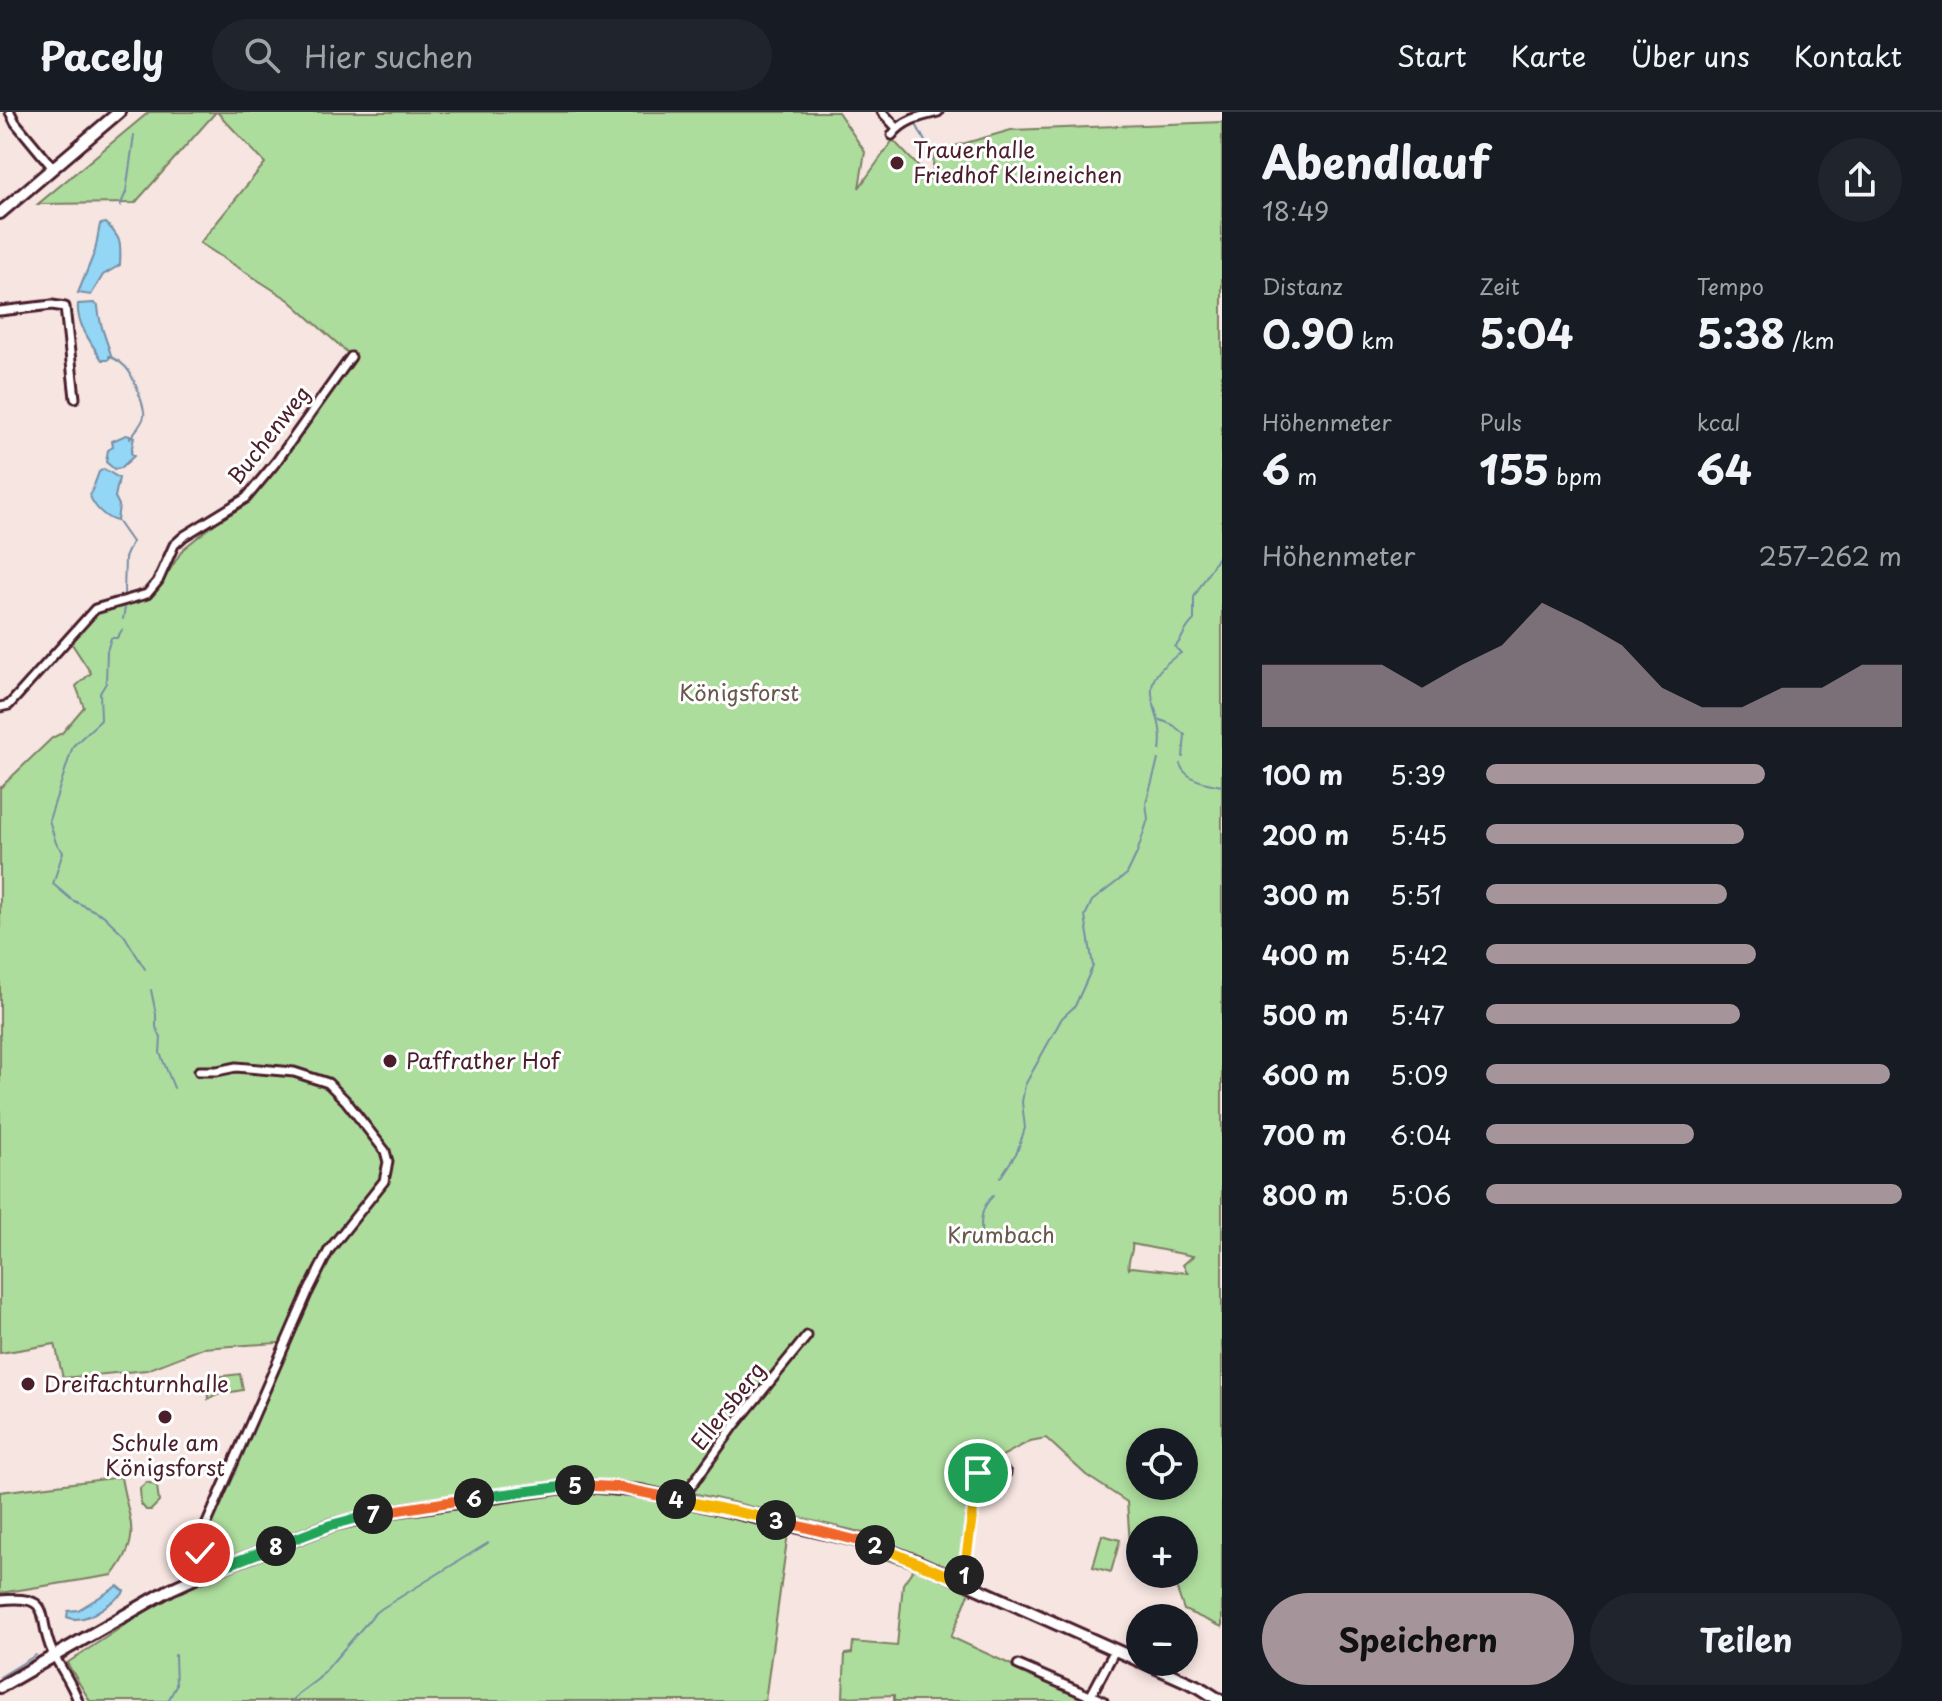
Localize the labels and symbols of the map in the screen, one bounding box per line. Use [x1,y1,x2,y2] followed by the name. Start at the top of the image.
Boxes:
[913,132,1122,190] place label: Trauerhalle Friedhof Kleineichen
[888,154,906,172] marker: Trauerhalle Friedhof Kleineichen
[219,378,317,491] street label: Buchenweg
[679,675,799,708] park label: Königsforst
[406,1043,562,1076] place label: Paffrather Hof
[381,1052,399,1070] marker: Paffrather Hof
[947,1217,1055,1250] park label: Krumbach
[682,1354,772,1456] street label: Ellersberg
[44,1366,229,1399] place label: Dreifachturnhalle
[19,1375,37,1393] marker: Dreifachturnhalle
[156,1408,174,1426] marker: Schule am Königsforst
[105,1425,225,1483] place label: Schule am Königsforst
[944,1439,1012,1507] pin
[555,1465,595,1505] pin: 5
[454,1478,494,1518] pin: 6
[656,1479,696,1519] pin: 4
[353,1494,393,1534] pin: 7
[756,1500,796,1540] pin: 3
[166,1519,234,1587] pin
[855,1525,895,1565] pin: 2
[256,1526,296,1566] pin: 8
[944,1555,984,1595] pin: 1

